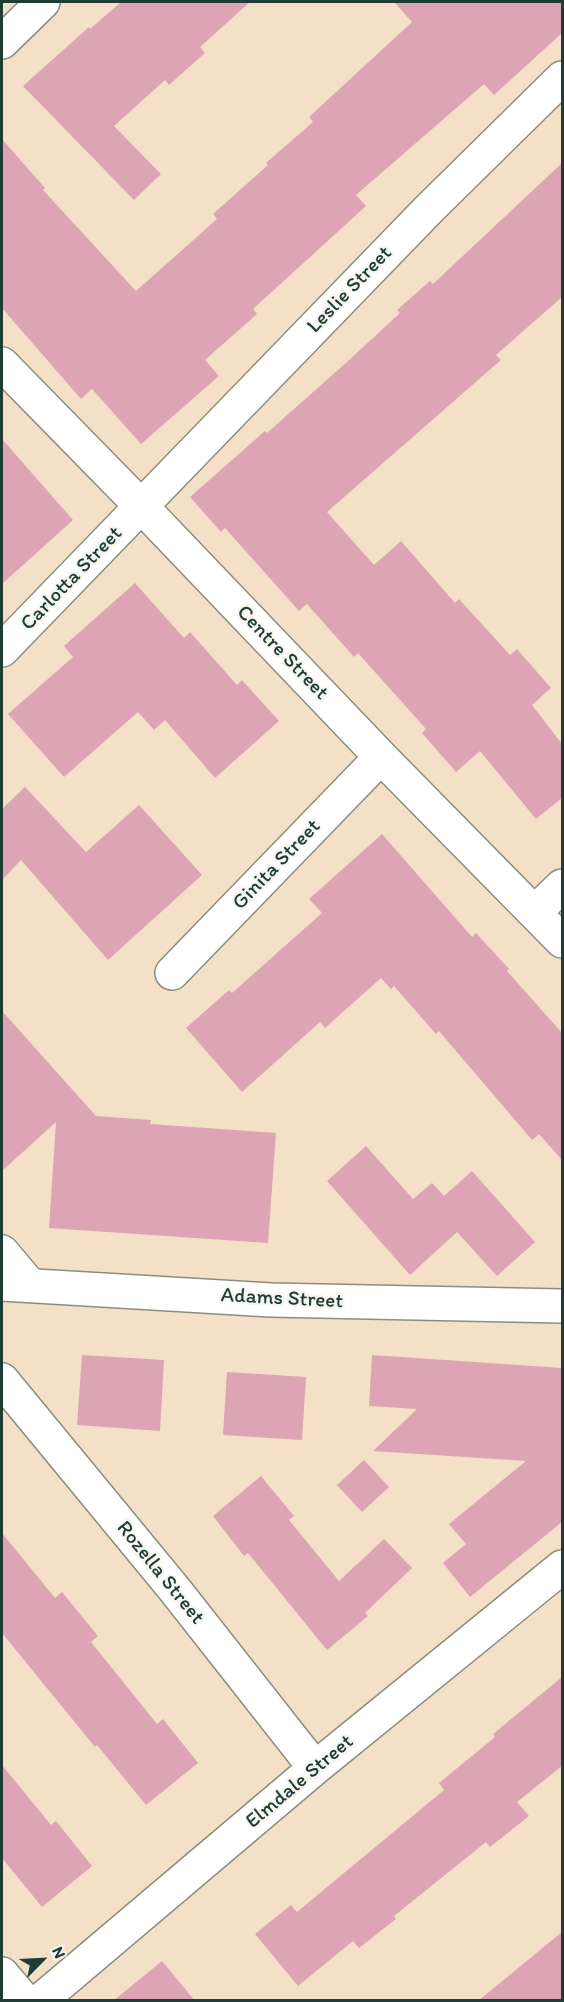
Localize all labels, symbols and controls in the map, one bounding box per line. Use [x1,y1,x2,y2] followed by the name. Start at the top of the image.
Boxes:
[302,241,398,339] street label: Leslie Street
[16,522,128,636] street label: Carlotta Street
[231,600,333,706] street label: Centre Street
[228,814,326,916] street label: Ginita Street
[220,1283,344,1315] street label: Adams Street
[111,1516,209,1630] street label: Rozella Street
[241,1730,359,1834] street label: Elmdale Street
[12,1930,72,1990] north arrow
[48,1944,70,1961] text: N

